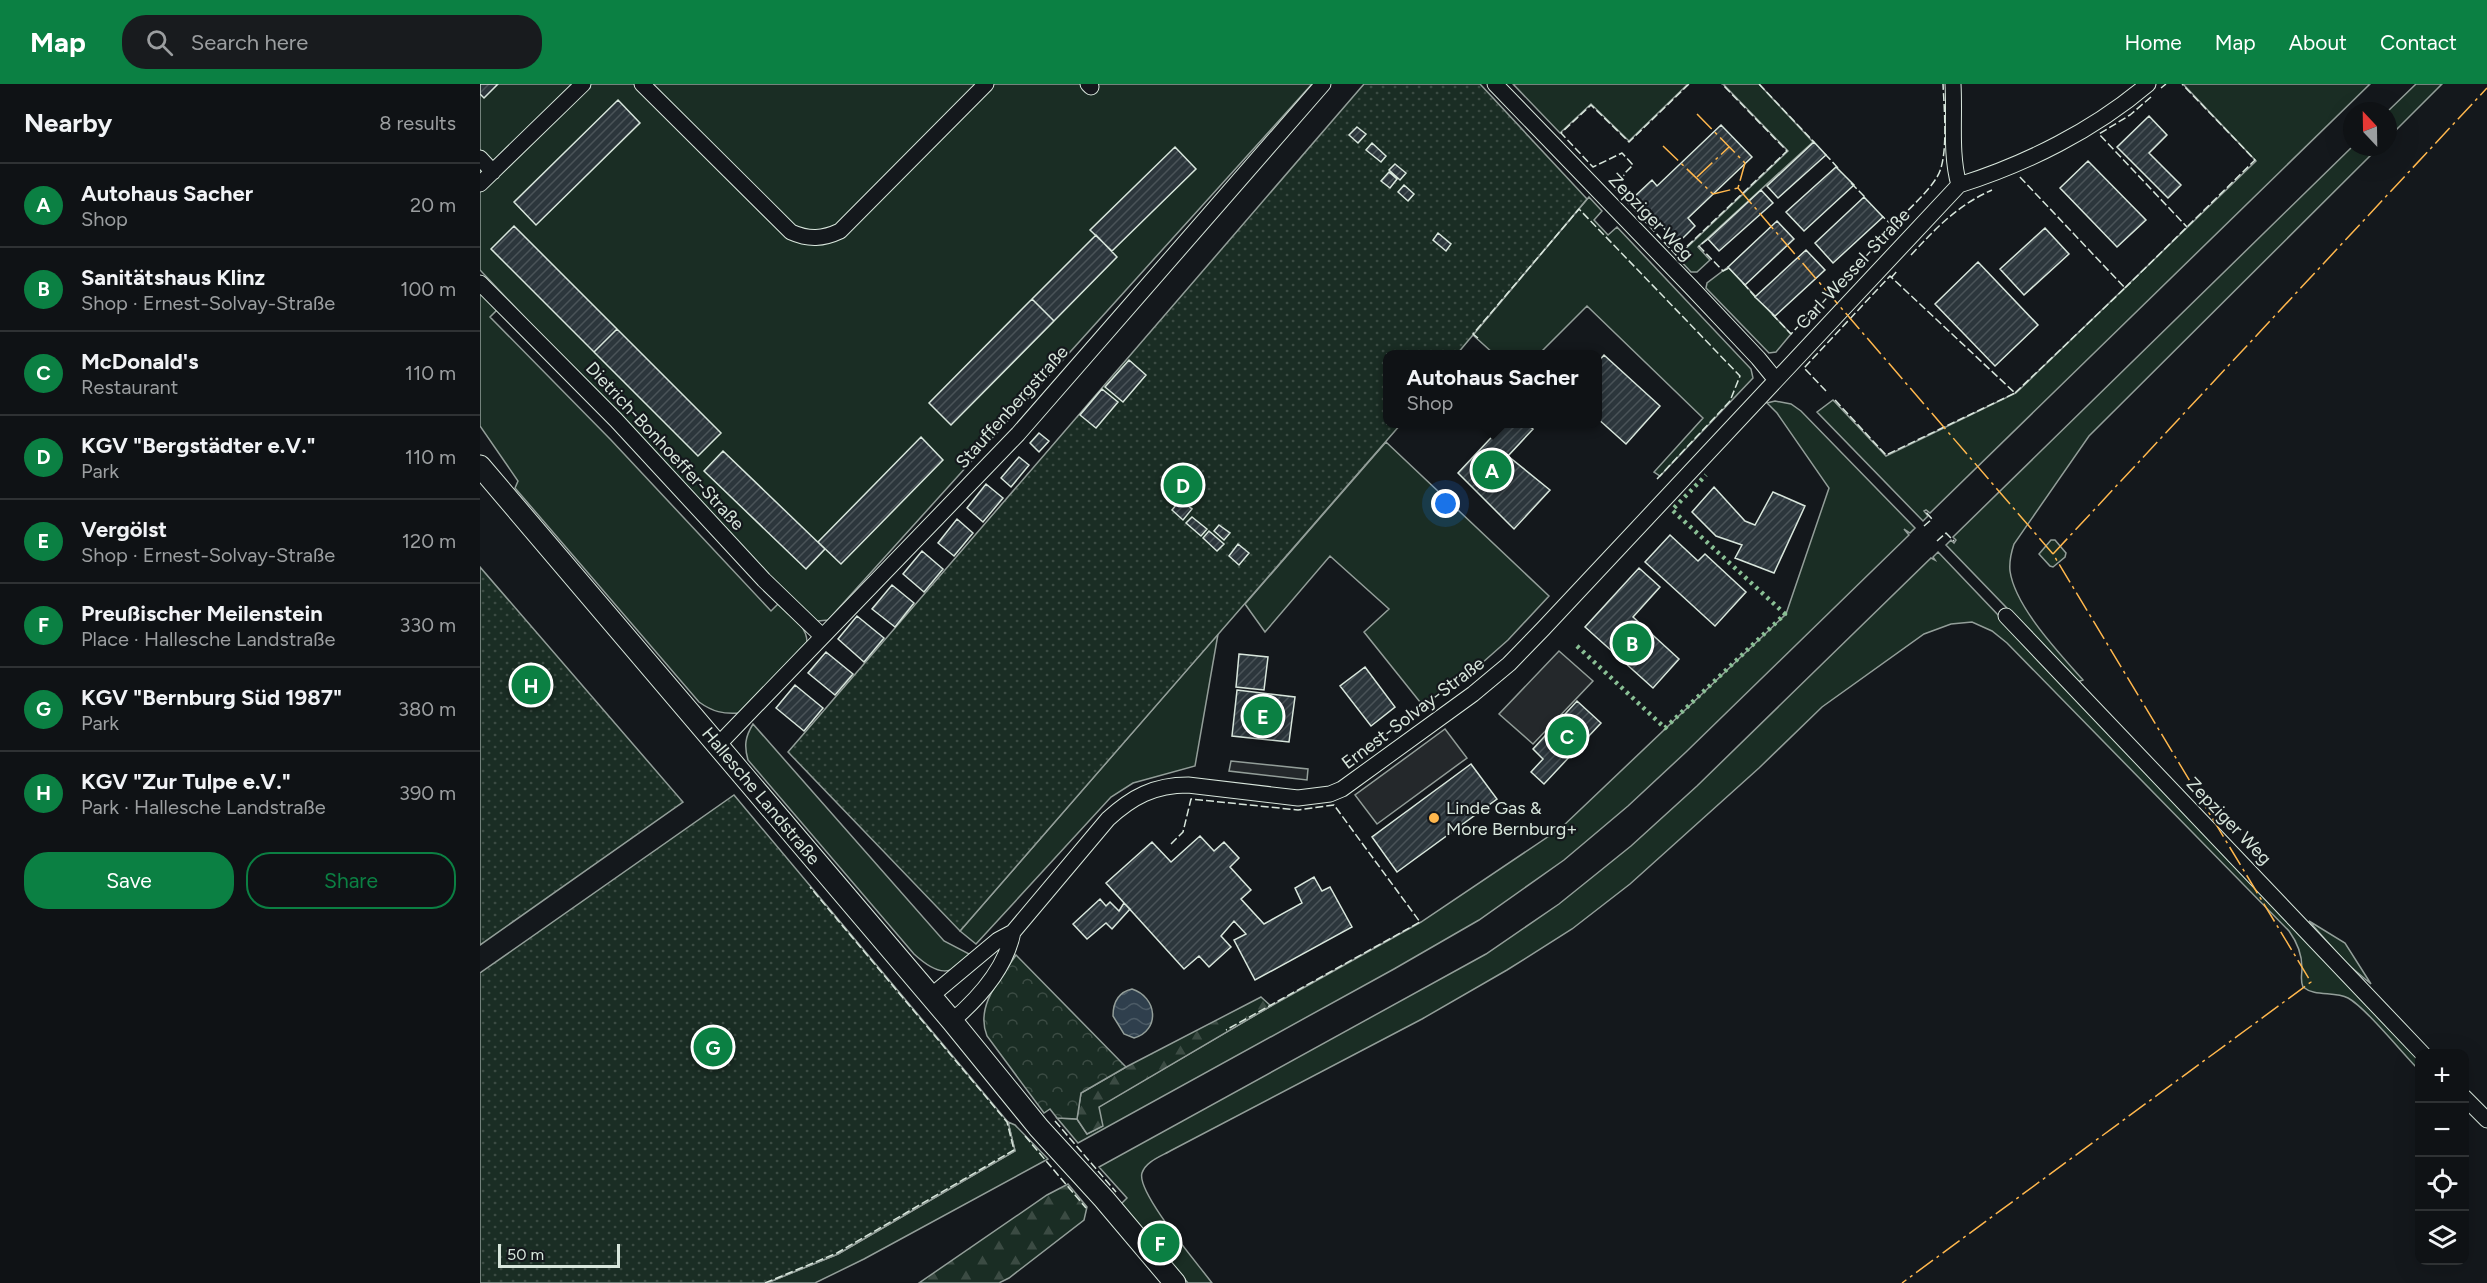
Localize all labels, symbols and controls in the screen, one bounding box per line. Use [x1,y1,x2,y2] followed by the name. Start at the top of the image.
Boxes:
[122,15,542,69] search box
[30,25,86,59] text: Map
[143,26,176,59] icon: search
[191,29,308,56] text: Search here
[2125,30,2182,55] text: Home
[2215,30,2256,55] text: Map
[2289,30,2347,55] text: About
[2380,30,2457,55] text: Contact
[2343,102,2397,156] north arrow
[24,107,112,139] text: Nearby
[379,111,456,135] text: 8 results
[1604,169,1698,265] street label: Zepziger Weg
[81,180,253,207] text: Autohaus Sacher
[36,193,51,217] text: A
[410,193,456,217] text: 20 m
[1791,204,1915,334] street label: Carl-Wessel-Straße
[81,207,128,231] text: Shop
[81,264,265,291] text: Sanitätshaus Klinz
[37,277,50,301] text: B
[400,277,456,301] text: 100 m
[81,291,335,315] text: Shop · Ernest-Solvay-Straße
[951,341,1073,473] street label: Stauffenbergstraße
[81,348,198,375] text: McDonald's
[1383,350,1602,428] popup
[581,357,749,535] street label: Dietrich-Bonhoeffer-Straße
[36,361,51,385] text: C
[405,361,456,385] text: 110 m
[1406,364,1579,391] text: Autohaus Sacher
[81,375,178,399] text: Restaurant
[1406,391,1453,415] text: Shop
[81,432,316,459] text: KGV "Bergstädter e.V."
[37,445,51,469] text: D
[405,445,456,469] text: 110 m
[1472,448,1512,492] pin: A
[81,459,119,483] text: Park
[1164,462,1202,508] pin: D
[1431,489,1460,518] your location
[81,516,167,543] text: Vergölst
[38,529,49,553] text: E
[402,529,456,553] text: 120 m
[81,543,335,567] text: Shop · Ernest-Solvay-Straße
[81,600,323,627] text: Preußischer Meilenstein
[38,613,49,637] text: F
[399,613,456,637] text: 330 m
[1612,620,1652,666] pin: B
[81,627,336,651] text: Place · Hallesche Landstraße
[1337,652,1489,774] street label: Ernest-Solvay-Straße
[512,662,550,708] pin: H
[81,684,342,711] text: KGV "Bernburg Süd 1987"
[1244,694,1282,738] pin: E
[36,697,51,721] text: G
[398,697,456,721] text: 380 m
[81,711,119,735] text: Park
[1548,714,1586,758] pin: C
[697,723,825,869] street label: Hallesche Landstraße
[81,768,291,795] text: KGV "Zur Tulpe e.V."
[2182,773,2276,869] street label: Zepziger Weg
[36,781,51,805] text: H
[399,781,456,805] text: 390 m
[81,795,326,819] text: Park · Hallesche Landstraße
[1446,797,1577,840] place label: Linde Gas & More Bernburg+
[1427,811,1441,825] marker: Linde Gas & More Bernburg+
[24,852,234,909] button: Save
[246,852,456,909] button: Share
[694,1024,732,1070] pin: G
[2415,1049,2469,1265] map controls
[2415,1049,2469,1103] button: +
[2415,1103,2469,1157] button: −
[2415,1157,2469,1211] button: locate
[2415,1211,2469,1265] button: layers
[1140,1220,1180,1266] pin: F
[498,1241,620,1268] scale bar
[507,1245,544,1264] text: 50 m

